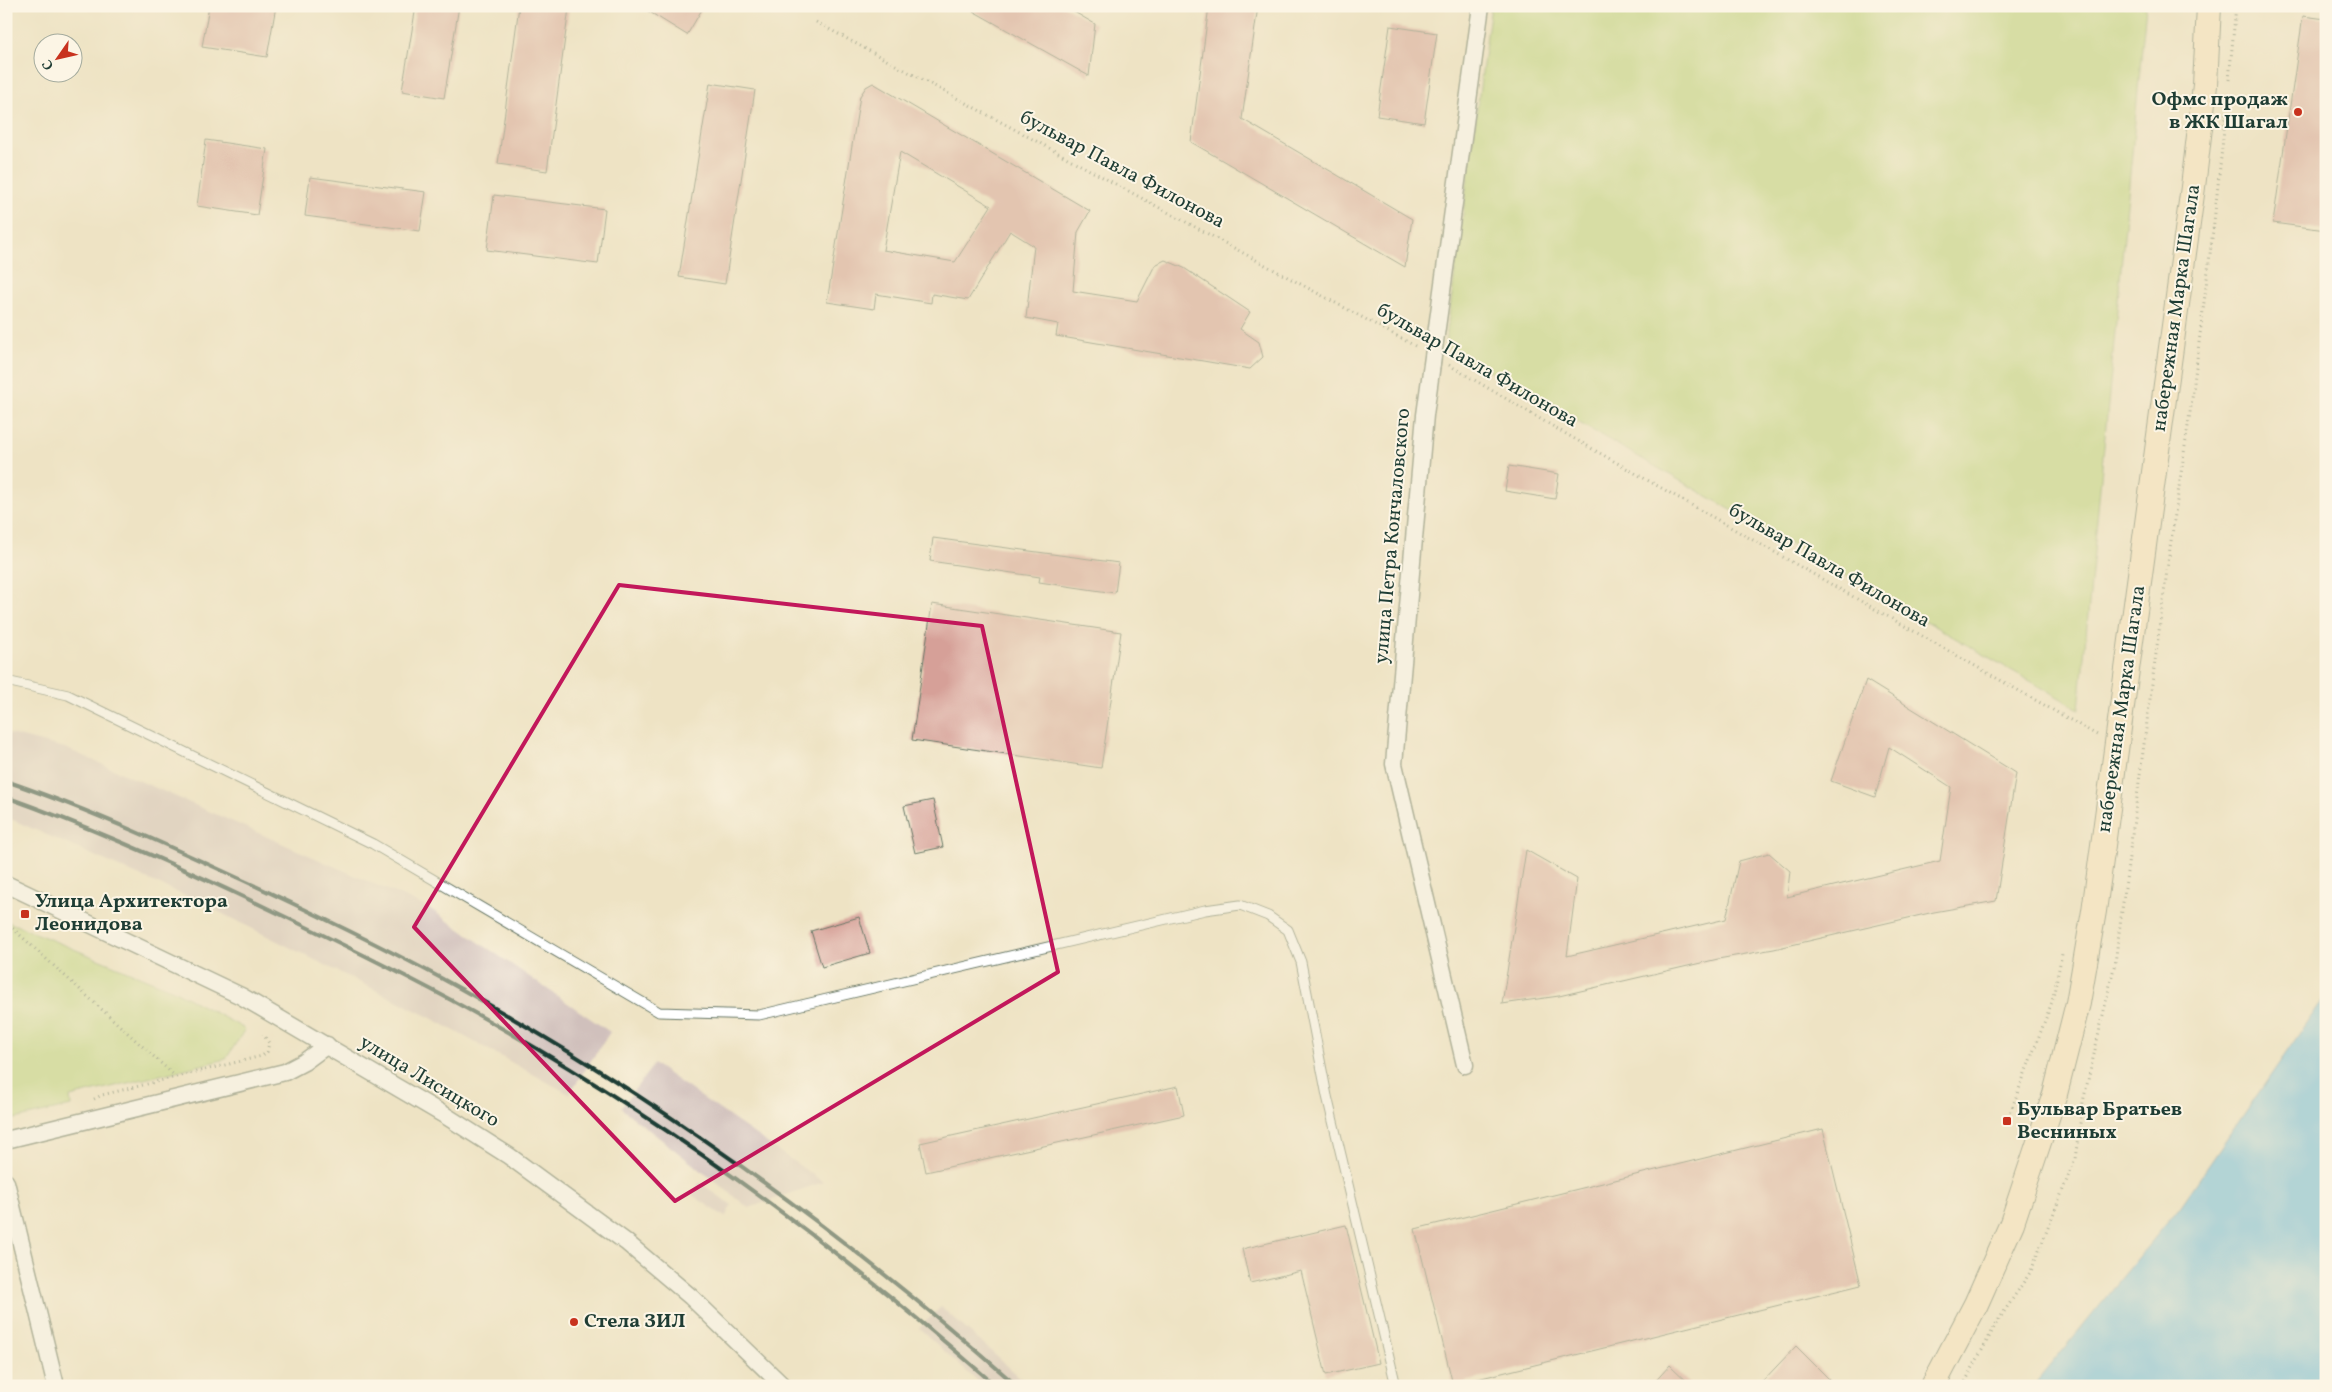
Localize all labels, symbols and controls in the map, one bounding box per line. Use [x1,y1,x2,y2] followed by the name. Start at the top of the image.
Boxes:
[32,32,82,82] north arrow
[38,55,59,73] text: С
[2152,86,2288,137] place label: Офмс продаж в ЖК Шагал
[1014,104,1230,236] street label: бульвар Павла Филонова
[2292,106,2304,118] marker: Офмс продаж в ЖК Шагал
[2146,183,2208,433] street label: набережная Марка Шагала
[1371,297,1583,435] street label: бульвар Павла Филонова
[1368,407,1418,665] street label: улица Петра Кончаловского
[1723,497,1935,635] street label: бульвар Павла Филонова
[2091,584,2153,834] street label: набережная Марка Шагала
[35,888,228,939] place label: Улица Архитектора Леонидова
[19,908,31,920] marker: Улица Архитектора Леонидова
[354,1029,504,1135] street label: улица Лисицкого
[2017,1096,2182,1147] place label: Бульвар Братьев Весниных
[2001,1115,2013,1127] marker: Бульвар Братьев Весниных
[584,1308,686,1336] place label: Стела ЗИЛ
[568,1316,580,1328] marker: Стела ЗИЛ

